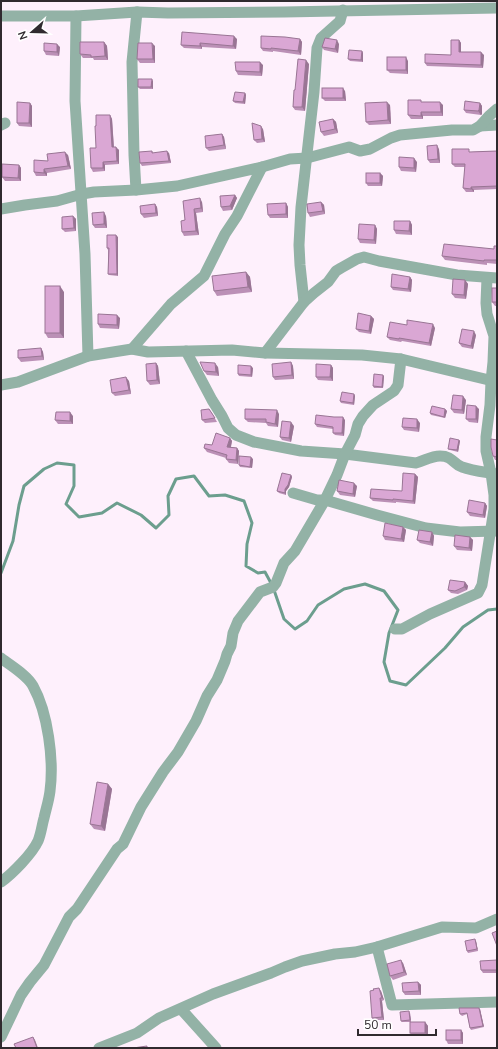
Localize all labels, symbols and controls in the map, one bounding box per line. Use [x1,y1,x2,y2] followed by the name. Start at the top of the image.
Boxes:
[12,12,52,52] north arrow
[15,29,32,42] text: N
[358,1011,436,1037] scale bar
[364,1017,392,1033] text: 50 m

